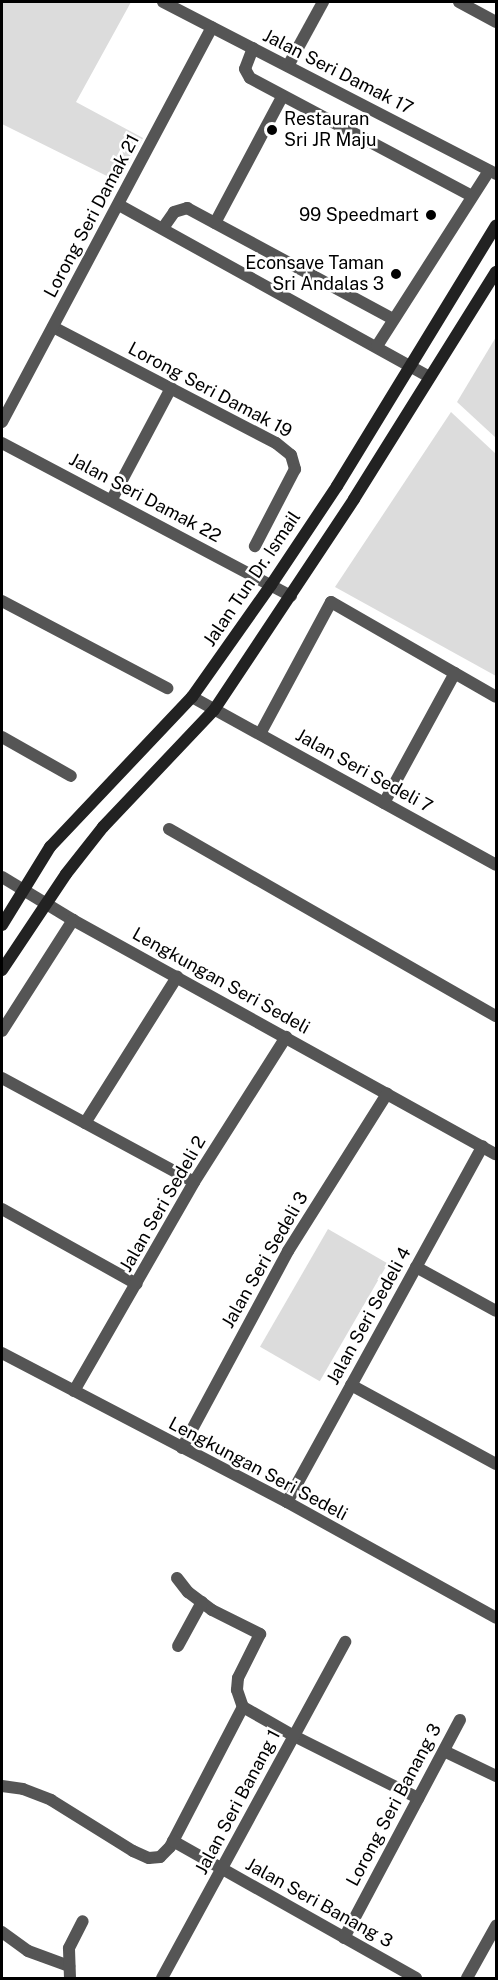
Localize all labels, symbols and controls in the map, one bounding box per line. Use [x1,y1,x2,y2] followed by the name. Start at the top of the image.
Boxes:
[259,25,417,119] street label: Jalan Seri Damak 17
[284,109,376,152] place label: Restauran Sri JR Maju
[265,123,279,137] marker: Restauran Sri JR Maju
[40,131,144,301] street label: Lorong Seri Damak 21
[299,204,419,226] place label: 99 Speedmart
[424,208,438,222] marker: 99 Speedmart
[245,253,384,296] place label: Econsave Taman Sri Andalas 3
[389,267,403,281] marker: Econsave Taman Sri Andalas 3
[124,338,296,442] street label: Lorong Seri Damak 19
[65,449,225,547] street label: Jalan Seri Damak 22
[199,507,305,651] street label: Jalan Tun Dr. Ismail
[292,724,436,818] street label: Jalan Seri Sedeli 7
[129,923,313,1039] street label: Lengkungan Seri Sedeli
[115,1132,211,1276] street label: Jalan Seri Sedeli 2
[217,1188,313,1332] street label: Jalan Seri Sedeli 3
[322,1243,416,1389] street label: Jalan Seri Sedeli 4
[165,1413,351,1525] street label: Lengkungan Seri Sedeli
[342,1720,446,1890] street label: Lorong Seri Banang 3
[191,1726,285,1878] street label: Jalan Seri Banang 1
[242,1854,396,1952] street label: Jalan Seri Banang 3

